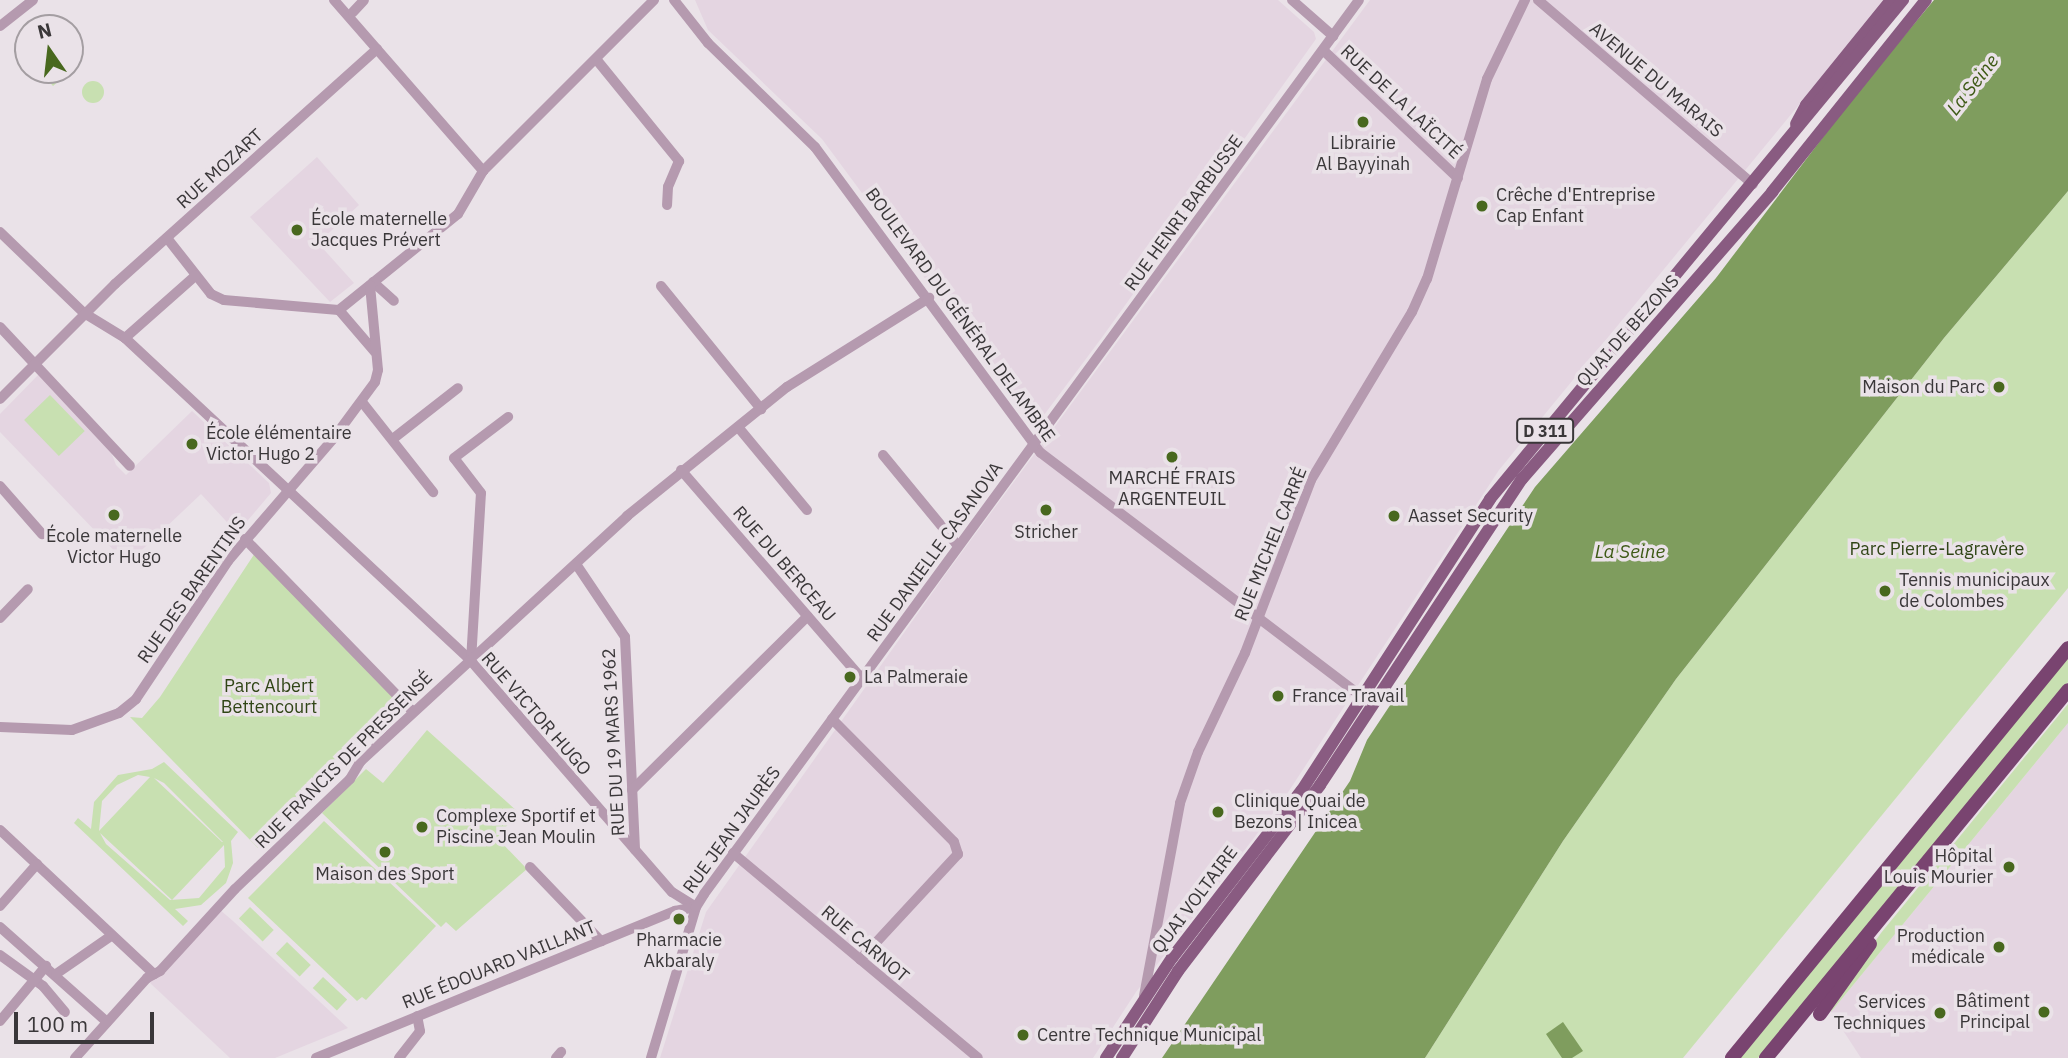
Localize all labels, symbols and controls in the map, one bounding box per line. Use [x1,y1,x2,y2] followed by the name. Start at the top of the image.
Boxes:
[14,14,84,84] north arrow
[35,17,54,44] text: N
[1585,18,1727,142] street label: AVENUE DU MARAIS
[1336,40,1466,164] street label: RUE DE LA LAÏCITÉ
[1942,50,2004,120] water label: La Seine
[1355,114,1371,130] marker: Librairie Al Bayyinah
[172,125,268,213] street label: RUE MOZART
[1120,131,1248,295] street label: RUE HENRI BARBUSSE
[1316,133,1410,176] place label: Librairie Al Bayyinah
[861,184,1059,446] street label: BOULEVARD DU GÉNÉRAL DELAMBRE
[1496,185,1655,228] place label: Crêche d'Entreprise Cap Enfant
[1474,198,1490,214] marker: Crêche d'Entreprise Cap Enfant
[311,209,447,252] place label: École maternelle Jacques Prévert
[289,222,305,238] marker: École maternelle Jacques Prévert
[1572,271,1684,391] street label: QUAI DE BEZONS
[1862,376,1985,398] place label: Maison du Parc
[1991,379,2007,395] marker: Maison du Parc
[1515,418,1575,444] road number: D 311
[206,423,352,466] place label: École élémentaire Victor Hugo 2
[184,436,200,452] marker: École élémentaire Victor Hugo 2
[1164,449,1180,465] marker: MARCHÉ FRAIS ARGENTEUIL
[863,458,1007,646] street label: RUE DANIELLE CASANOVA
[1230,464,1312,624] street label: RUE MICHEL CARRÉ
[1109,468,1235,510] place label: MARCHÉ FRAIS ARGENTEUIL
[728,502,840,626] street label: RUE DU BERCEAU
[1038,502,1054,518] marker: Stricher
[1408,505,1533,527] place label: Aasset Security
[106,507,122,523] marker: École maternelle Victor Hugo
[1386,508,1402,524] marker: Aasset Security
[133,513,251,667] street label: RUE DES BARENTINS
[1014,521,1078,543] place label: Stricher
[46,526,182,568] place label: École maternelle Victor Hugo
[1850,538,2024,560] park label: Parc Pierre-Lagravère
[1595,541,1665,563] water label: La Seine
[1899,570,2050,612] place label: Tennis municipaux de Colombes
[1877,583,1893,599] marker: Tennis municipaux de Colombes
[598,647,630,837] street label: RUE DU 19 MARS 1962
[477,648,595,780] street label: RUE VICTOR HUGO
[864,666,968,688] place label: La Palmeraie
[251,667,437,853] street label: RUE FRANCIS DE PRESSENSÉ
[842,669,858,685] marker: La Palmeraie
[221,676,317,718] park label: Parc Albert Bettencourt
[1292,685,1404,707] place label: France Travail
[1270,688,1286,704] marker: France Travail
[679,762,785,898] street label: RUE JEAN JAURÈS
[1234,791,1366,834] place label: Clinique Quai de Bezons | Inicea
[1208,802,1228,822] marker: Clinique Quai de Bezons | Inicea
[436,806,596,848] place label: Complexe Sportif et Piscine Jean Moulin
[414,819,430,835] marker: Complexe Sportif et Piscine Jean Moulin
[1148,842,1242,958] street label: QUAI VOLTAIRE
[377,844,393,860] marker: Maison des Sport
[1884,846,1993,888] place label: Hôpital Louis Mourier
[1999,857,2019,877] marker: Hôpital Louis Mourier
[315,863,455,885] place label: Maison des Sport
[817,901,913,987] street label: RUE CARNOT
[671,911,687,927] marker: Pharmacie Akbaraly
[399,916,599,1014] street label: RUE ÉDOUARD VAILLANT
[1897,926,1985,968] place label: Production médicale
[636,930,722,972] place label: Pharmacie Akbaraly
[1991,939,2007,955] marker: Production médicale
[1956,991,2030,1034] place label: Bâtiment Principal
[1834,992,1926,1034] place label: Services Techniques
[18,998,158,1042] scale bar
[2036,1004,2052,1020] marker: Bâtiment Principal
[1932,1005,1948,1021] marker: Services Techniques
[27,1010,88,1038] text: 100 m
[1037,1024,1261,1046] place label: Centre Technique Municipal
[1015,1027,1031,1043] marker: Centre Technique Municipal

